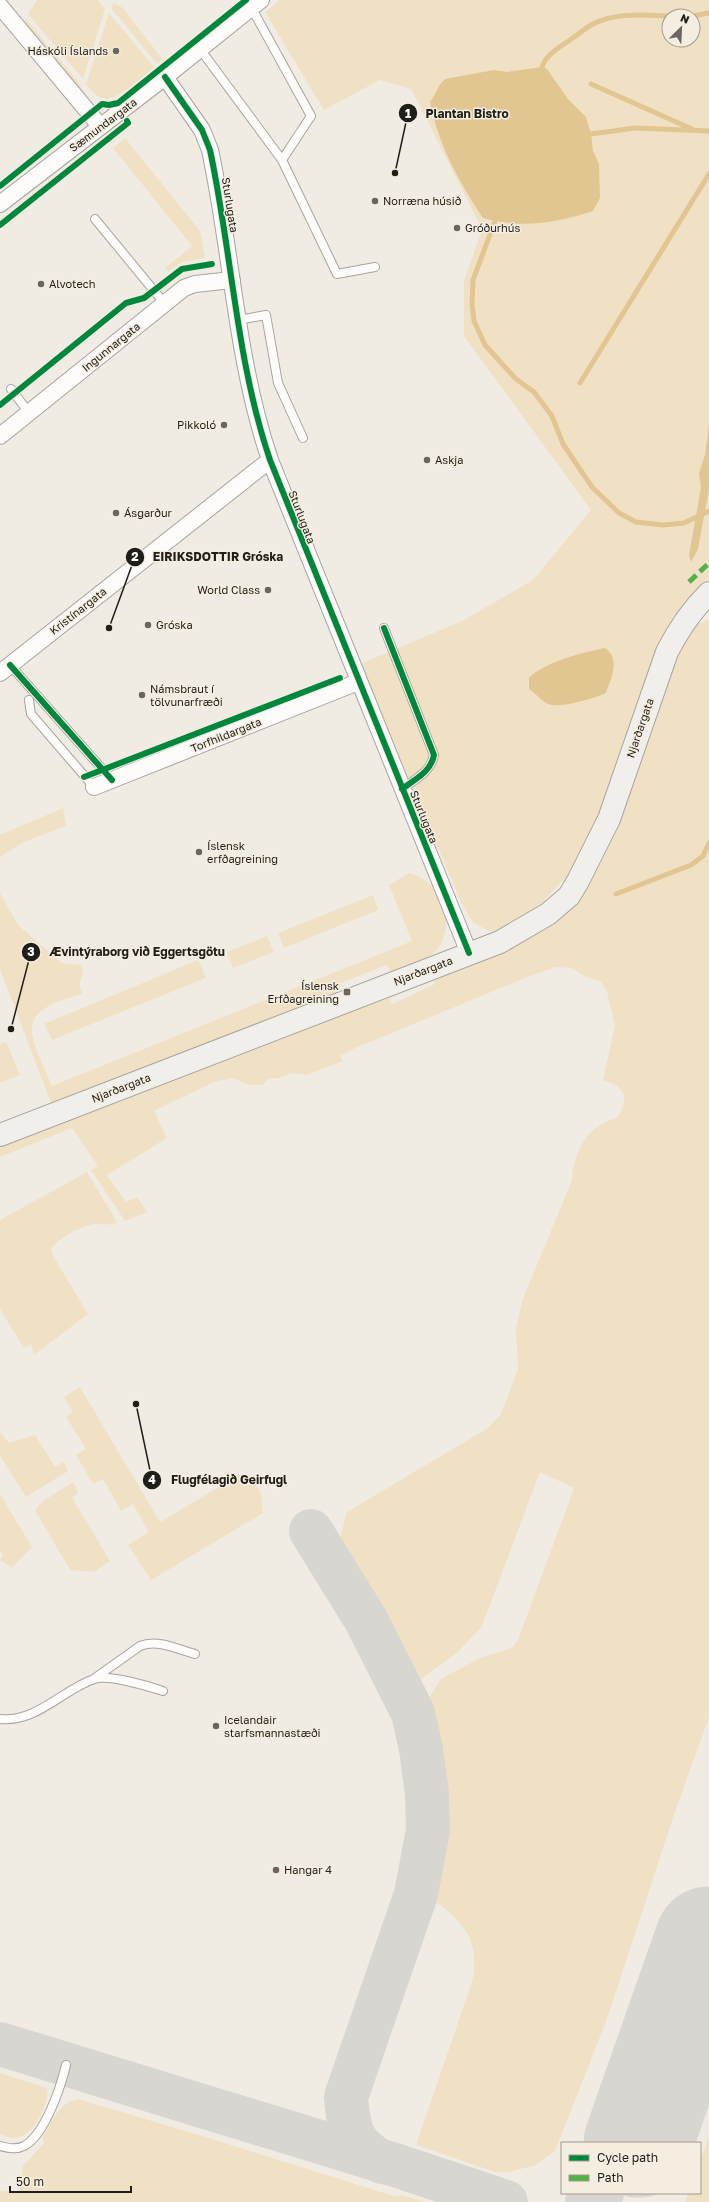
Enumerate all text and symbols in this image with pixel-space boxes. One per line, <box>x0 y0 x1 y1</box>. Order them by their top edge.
north arrow <box>661 8 701 48</box>
text: N <box>679 11 692 26</box>
place label: Háskóli Íslands <box>27 44 108 57</box>
marker: Háskóli Íslands <box>111 46 121 56</box>
street label: Sæmundargata <box>66 95 139 154</box>
callout: Plantan Bistro <box>398 101 517 125</box>
text: 1 <box>405 106 411 121</box>
text: Plantan Bistro <box>425 106 509 121</box>
street label: Sturlugata <box>220 176 241 234</box>
place label: Norræna húsið <box>383 194 462 207</box>
marker: Norræna húsið <box>370 196 380 206</box>
place label: Gróðurhús <box>465 221 520 234</box>
marker: Gróðurhús <box>452 223 462 233</box>
place label: Alvotech <box>49 277 96 290</box>
marker: Alvotech <box>36 279 46 289</box>
street label: Ingunnargata <box>79 319 142 374</box>
place label: Pikkoló <box>177 418 216 431</box>
marker: Pikkoló <box>219 420 229 430</box>
place label: Askja <box>435 453 464 466</box>
marker: Askja <box>422 455 432 465</box>
street label: Sturlugata <box>286 488 319 545</box>
place label: Ásgarður <box>124 506 173 519</box>
marker: Ásgarður <box>111 508 121 518</box>
callout: EIRIKSDOTTIR Gróska <box>125 545 291 569</box>
text: 2 <box>131 549 139 564</box>
text: EIRIKSDOTTIR Gróska <box>153 549 283 564</box>
place label: World Class <box>197 583 260 596</box>
street label: Kristínargata <box>47 584 109 637</box>
marker: World Class <box>263 585 273 595</box>
place label: Gróska <box>156 618 193 631</box>
marker: Gróska <box>143 620 153 630</box>
place label: Námsbraut í tölvunarfræði <box>150 682 223 708</box>
marker: Námsbraut í tölvunarfræði <box>137 690 147 700</box>
street label: Njarðargata <box>623 696 656 759</box>
street label: Torfhildargata <box>189 715 263 755</box>
street label: Sturlugata <box>408 788 441 845</box>
place label: Íslensk erfðagreining <box>207 839 278 865</box>
marker: Íslensk erfðagreining <box>194 847 204 857</box>
callout: Ævintýraborg við Eggertsgötu <box>21 940 233 964</box>
text: 3 <box>27 944 35 959</box>
text: Ævintýraborg við Eggertsgötu <box>49 944 225 959</box>
street label: Njarðargata <box>391 953 454 988</box>
place label: Íslensk Erfðagreining <box>268 979 339 1005</box>
marker: Íslensk Erfðagreining <box>342 987 352 997</box>
street label: Njarðargata <box>89 1070 152 1105</box>
callout: Flugfélagið Geirfugl <box>142 1468 295 1492</box>
text: 4 <box>148 1472 156 1487</box>
text: Flugfélagið Geirfugl <box>171 1472 287 1487</box>
place label: Icelandair starfsmannastæði <box>224 1713 321 1739</box>
marker: Icelandair starfsmannastæði <box>211 1721 221 1731</box>
place label: Hangar 4 <box>284 1863 332 1876</box>
marker: Hangar 4 <box>271 1865 281 1875</box>
legend <box>561 2142 701 2194</box>
text: Cycle path <box>597 2150 658 2165</box>
scale bar <box>10 2168 131 2194</box>
text: Path <box>597 2170 624 2185</box>
text: 50 m <box>16 2174 44 2189</box>

